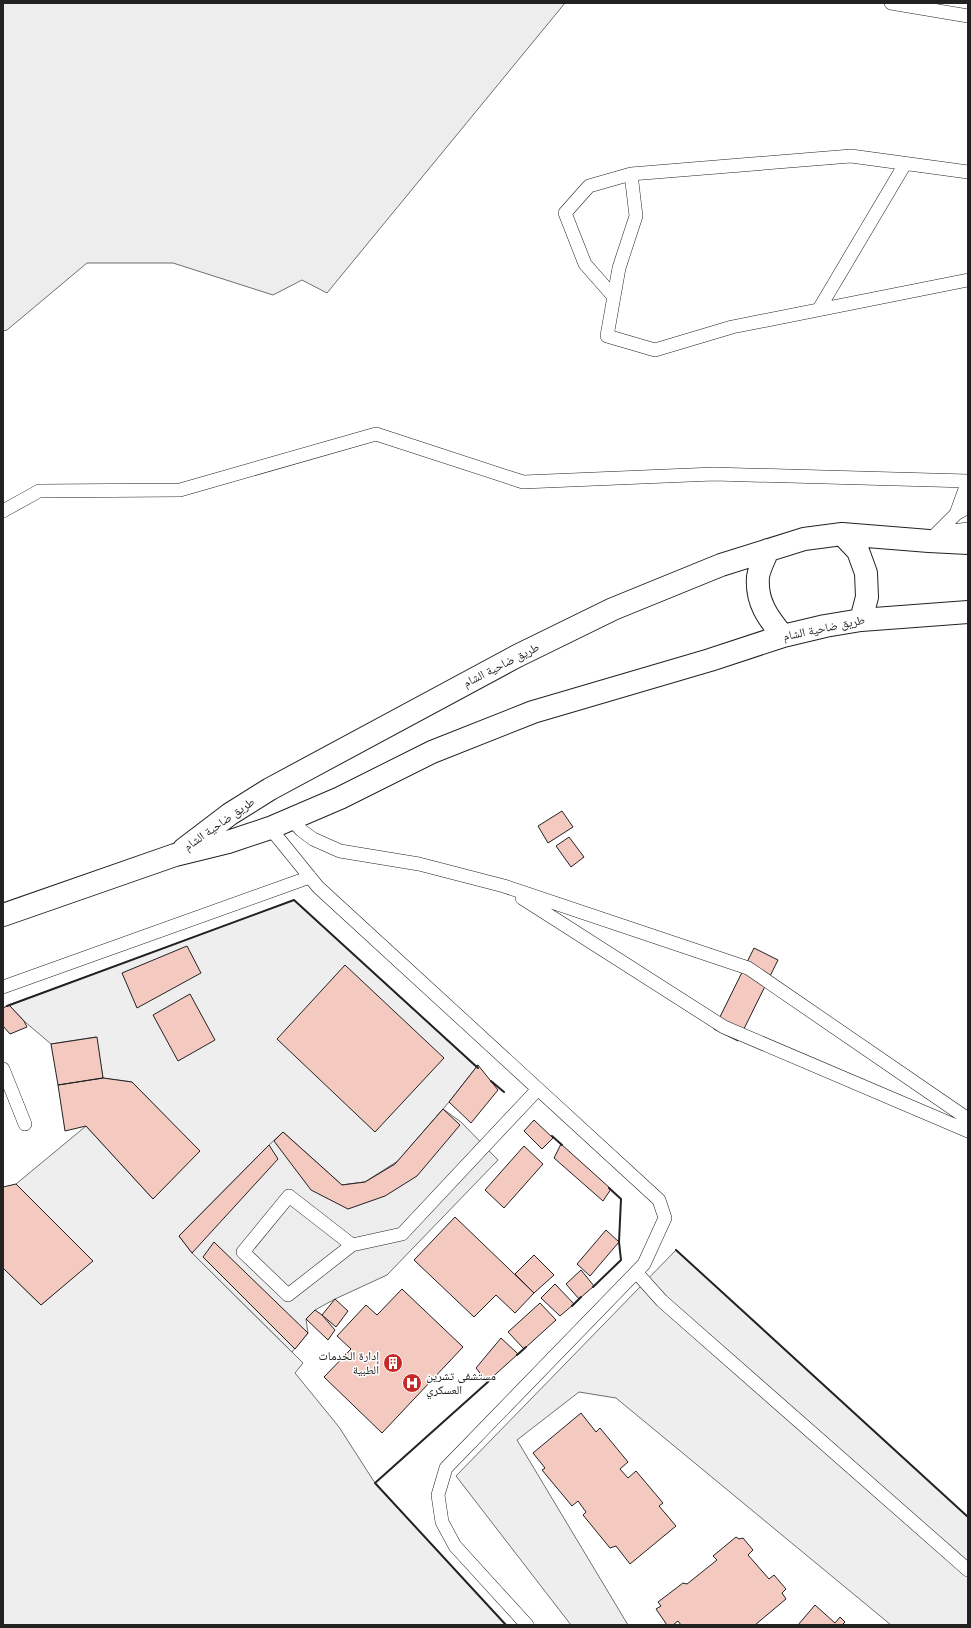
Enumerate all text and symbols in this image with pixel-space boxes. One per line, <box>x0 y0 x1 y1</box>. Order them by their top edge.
street label: طريق ضاحية الشام <box>782 612 867 644</box>
street label: طريق ضاحية الشام <box>461 640 542 691</box>
street label: طريق ضاحية الشام <box>181 794 258 854</box>
place label: إدارة الخدمات الطبية <box>319 1349 379 1377</box>
building icon: إدارة الخدمات الطبية <box>382 1352 404 1374</box>
place label: مستشفى تشرين العسكري <box>426 1369 496 1400</box>
hospital icon: مستشفى تشرين العسكري <box>401 1372 423 1394</box>

